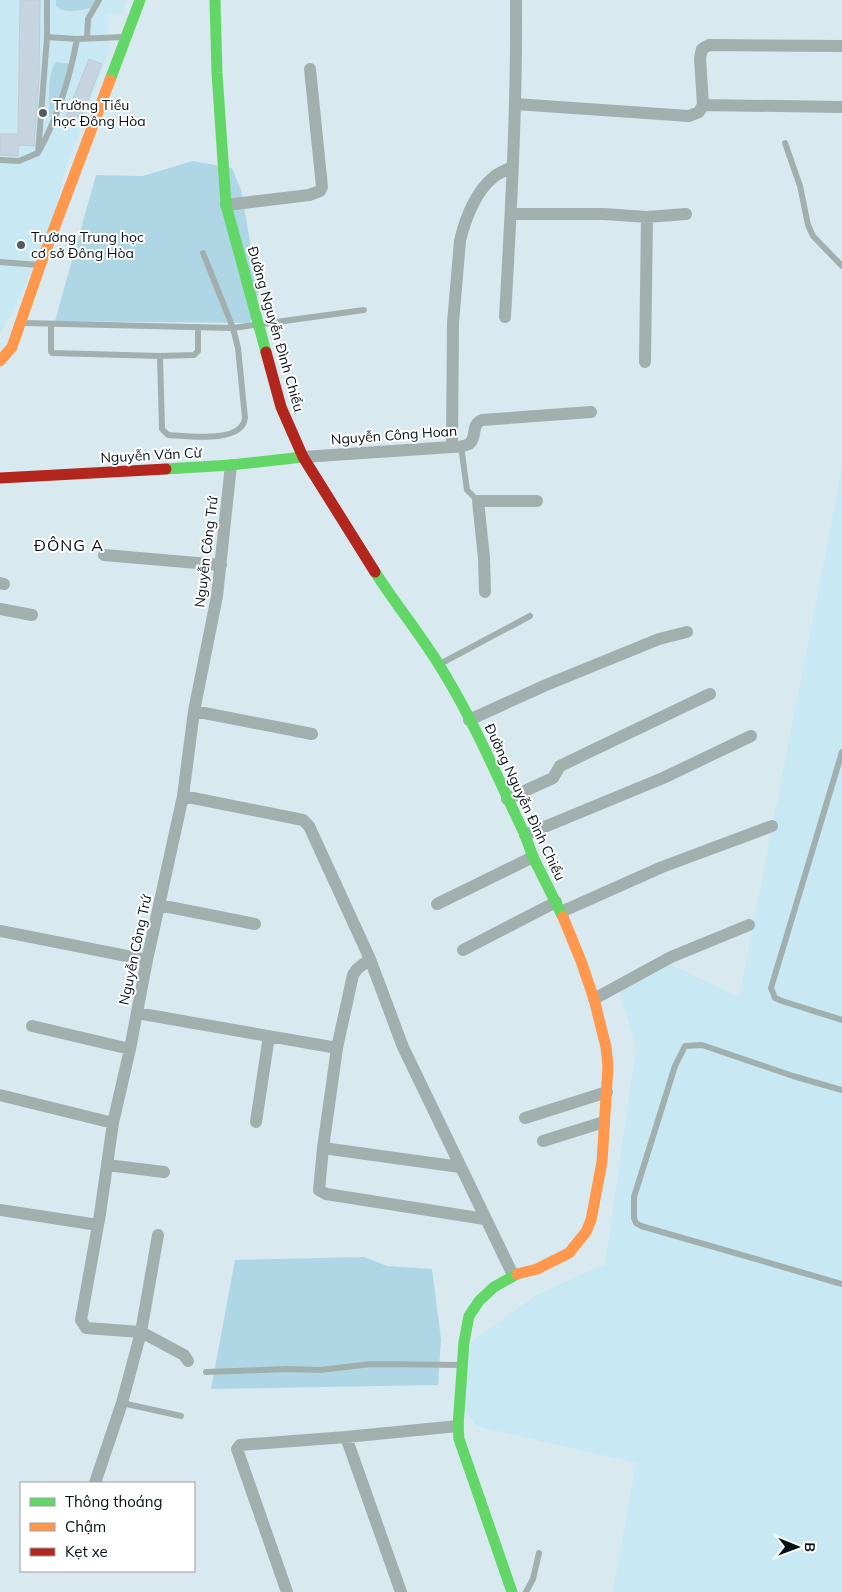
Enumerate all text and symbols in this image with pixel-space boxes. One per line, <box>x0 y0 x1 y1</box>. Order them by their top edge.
place label: Trường Tiểu học Đông Hòa <box>53 96 146 130</box>
marker: Trường Tiểu học Đông Hòa <box>37 107 49 119</box>
place label: Trường Trung học cơ sở Đông Hòa <box>31 228 144 262</box>
marker: Trường Trung học cơ sở Đông Hòa <box>15 239 27 251</box>
street label: Đường Nguyễn Đình Chiểu <box>244 244 308 414</box>
street label: Nguyễn Công Hoan <box>330 422 458 448</box>
street label: Nguyễn Văn Cừ <box>100 443 203 467</box>
street label: Nguyễn Công Trứ <box>190 495 222 609</box>
district label: ĐÔNG A <box>34 535 104 555</box>
street label: Đường Nguyễn Đình Chiểu <box>481 721 569 883</box>
street label: Nguyễn Công Trứ <box>115 893 156 1007</box>
legend <box>20 1482 195 1572</box>
text: Thông thoáng <box>65 1492 163 1511</box>
text: Chậm <box>65 1517 106 1536</box>
north arrow <box>772 1522 822 1572</box>
text: Kẹt xe <box>65 1542 108 1561</box>
text: B <box>801 1542 819 1553</box>

